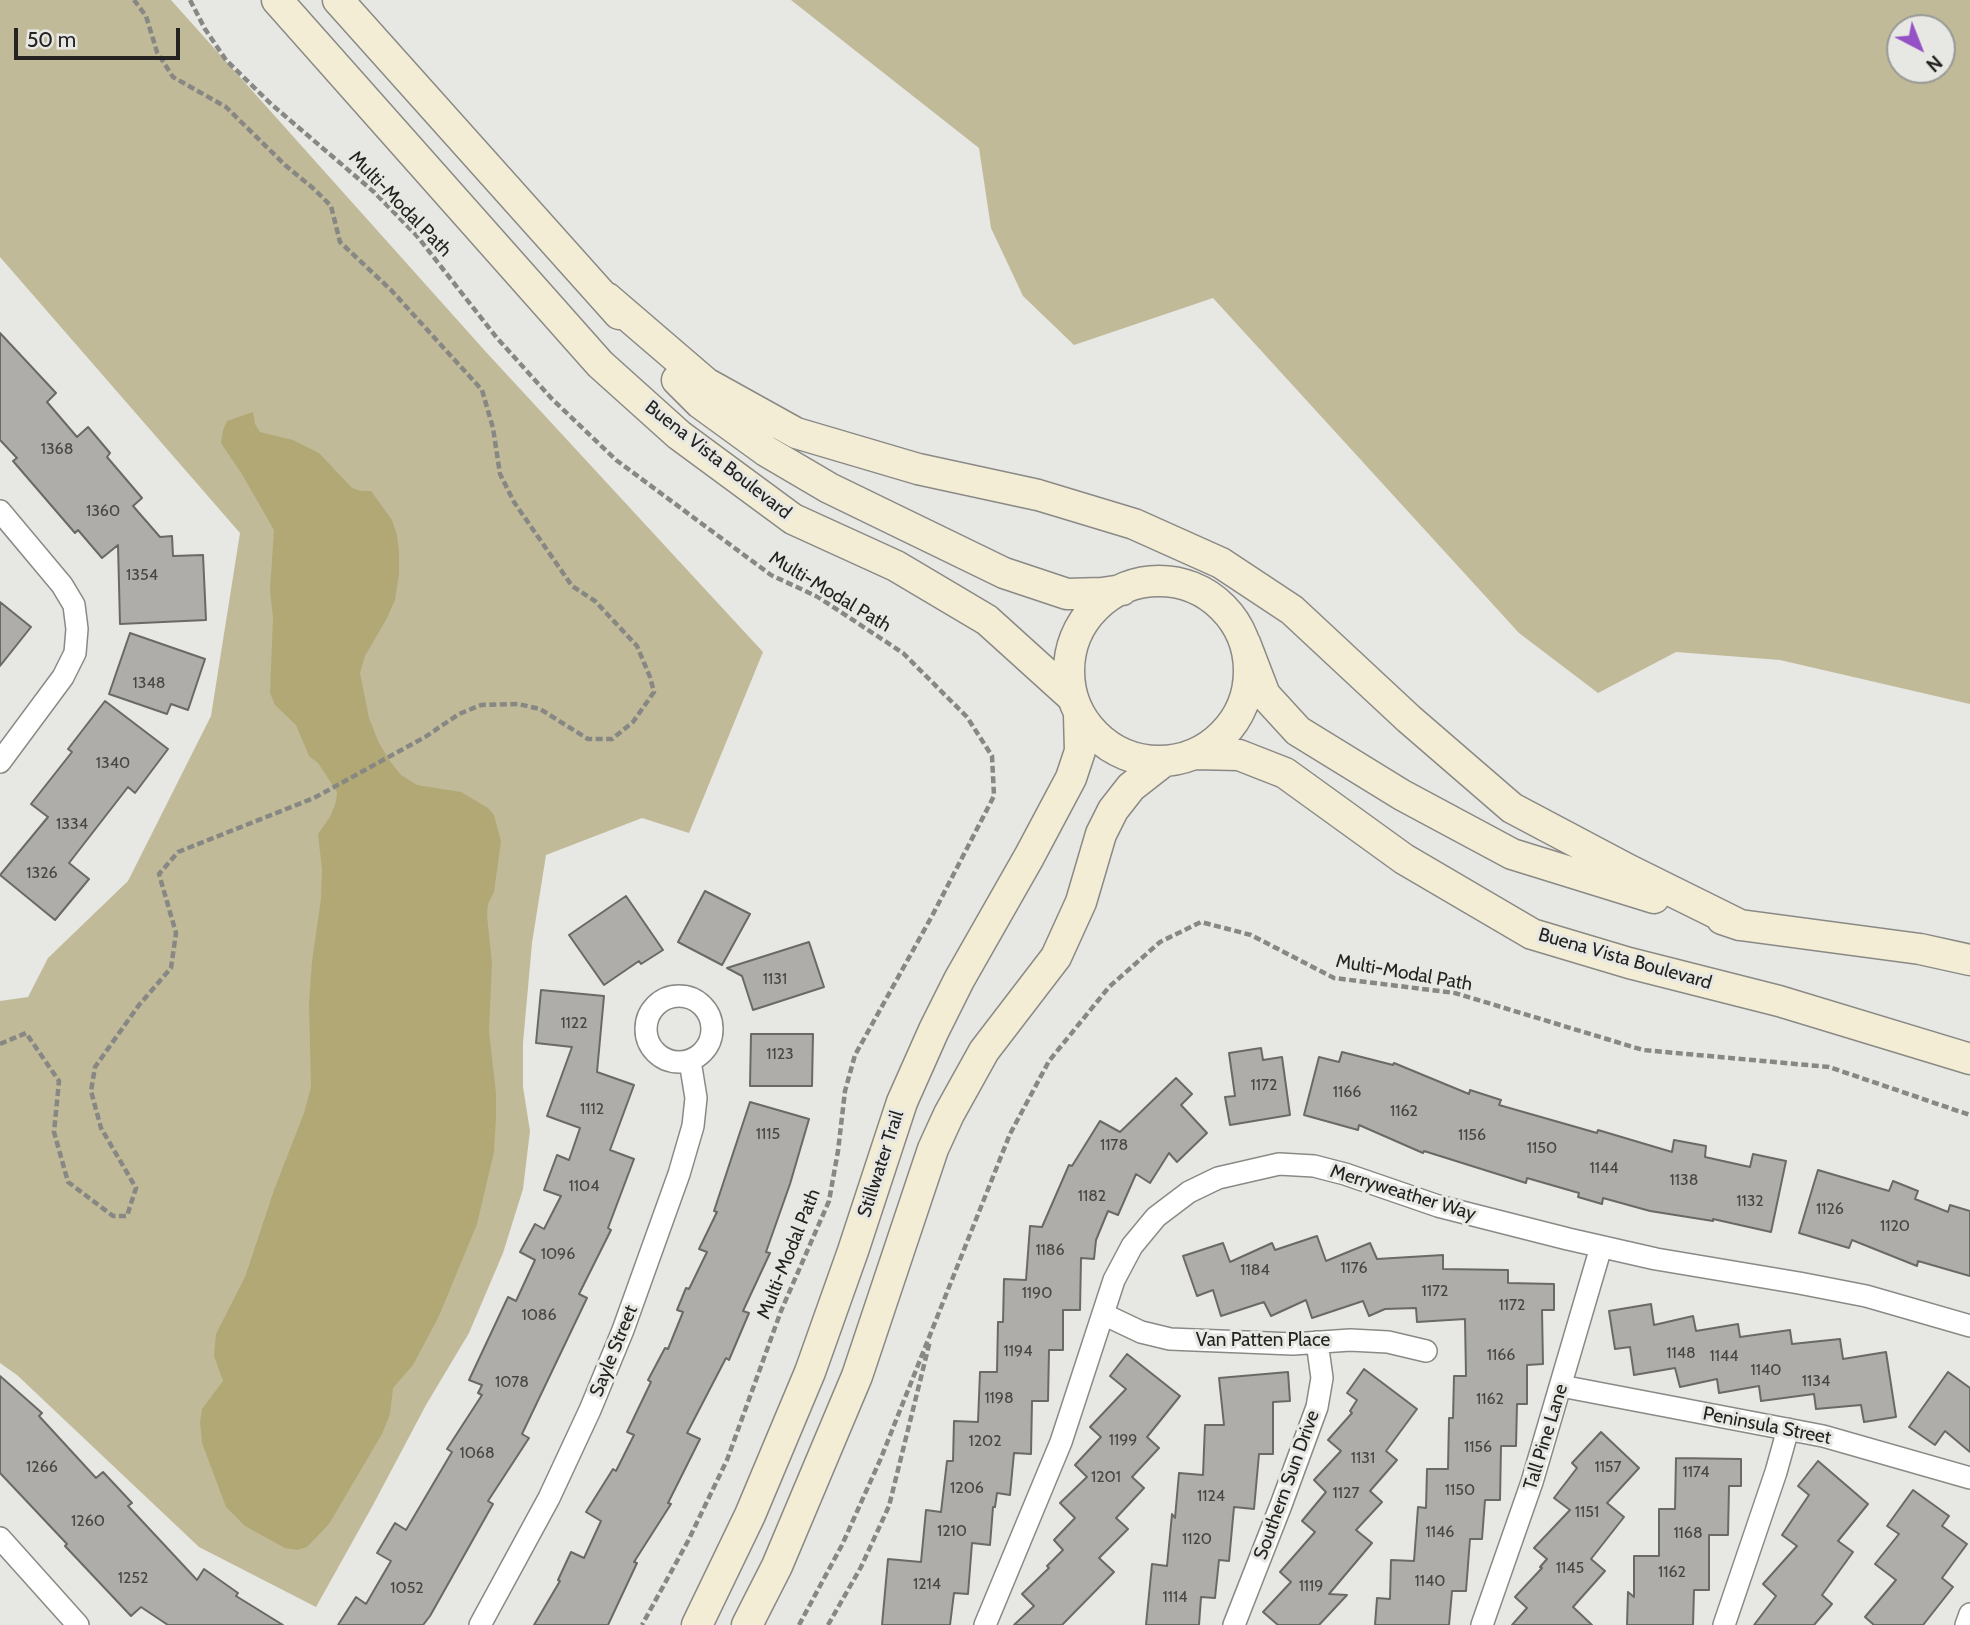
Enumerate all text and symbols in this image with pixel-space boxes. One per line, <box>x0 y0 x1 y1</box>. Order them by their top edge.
scale bar <box>18 14 184 58</box>
north arrow <box>1886 14 1956 84</box>
text: 50 m <box>27 27 76 52</box>
text: N <box>1921 50 1947 77</box>
street label: Multi-Modal Path <box>344 146 456 262</box>
street label: Buena Vista Boulevard <box>640 396 796 524</box>
house number: 1368 <box>41 439 73 459</box>
house number: 1360 <box>86 501 120 521</box>
street label: Multi-Modal Path <box>765 547 895 637</box>
house number: 1354 <box>126 565 158 585</box>
house number: 1348 <box>133 673 165 693</box>
house number: 1340 <box>96 753 130 773</box>
house number: 1334 <box>56 814 88 834</box>
house number: 1326 <box>26 863 58 883</box>
street label: Buena Vista Boulevard <box>1536 923 1714 995</box>
street label: Multi-Modal Path <box>1334 950 1474 996</box>
house number: 1131 <box>763 969 787 989</box>
house number: 1122 <box>560 1013 588 1033</box>
house number: 1123 <box>766 1044 794 1064</box>
house number: 1172 <box>1251 1075 1277 1095</box>
house number: 1166 <box>1333 1082 1361 1102</box>
house number: 1112 <box>580 1099 604 1119</box>
house number: 1162 <box>1390 1101 1418 1121</box>
street label: Stillwater Trail <box>853 1108 909 1220</box>
house number: 1115 <box>756 1124 780 1144</box>
house number: 1156 <box>1458 1125 1486 1145</box>
house number: 1178 <box>1100 1135 1128 1155</box>
house number: 1150 <box>1527 1138 1557 1158</box>
house number: 1144 <box>1590 1158 1618 1178</box>
street label: Merryweather Way <box>1327 1160 1479 1226</box>
house number: 1138 <box>1670 1170 1698 1190</box>
house number: 1104 <box>569 1176 599 1196</box>
street label: Multi-Modal Path <box>753 1186 825 1322</box>
house number: 1182 <box>1078 1186 1106 1206</box>
house number: 1132 <box>1736 1191 1764 1211</box>
house number: 1126 <box>1816 1199 1844 1219</box>
house number: 1120 <box>1880 1216 1910 1236</box>
house number: 1186 <box>1035 1240 1065 1260</box>
house number: 1096 <box>541 1244 575 1264</box>
house number: 1176 <box>1340 1258 1368 1278</box>
house number: 1184 <box>1240 1260 1270 1280</box>
house number: 1172 <box>1422 1281 1448 1301</box>
house number: 1190 <box>1022 1283 1052 1303</box>
house number: 1172 <box>1499 1295 1525 1315</box>
street label: Sayle Street <box>585 1302 643 1400</box>
house number: 1086 <box>521 1305 557 1325</box>
street label: Van Patten Place <box>1196 1329 1330 1351</box>
house number: 1194 <box>1004 1341 1032 1361</box>
house number: 1148 <box>1666 1343 1696 1363</box>
house number: 1166 <box>1487 1345 1515 1365</box>
house number: 1144 <box>1710 1346 1738 1366</box>
house number: 1140 <box>1751 1360 1781 1380</box>
house number: 1134 <box>1802 1371 1830 1391</box>
house number: 1078 <box>495 1372 529 1392</box>
street label: Tall Pine Lane <box>1519 1381 1573 1493</box>
house number: 1198 <box>984 1388 1014 1408</box>
house number: 1162 <box>1476 1389 1504 1409</box>
street label: Peninsula Street <box>1701 1402 1833 1450</box>
street label: Southern Sun Drive <box>1249 1407 1325 1563</box>
house number: 1199 <box>1109 1430 1137 1450</box>
house number: 1202 <box>968 1431 1002 1451</box>
house number: 1156 <box>1464 1437 1492 1457</box>
house number: 1068 <box>459 1443 495 1463</box>
house number: 1131 <box>1351 1448 1375 1468</box>
house number: 1266 <box>26 1457 58 1477</box>
house number: 1157 <box>1594 1457 1622 1477</box>
house number: 1174 <box>1682 1462 1710 1482</box>
house number: 1201 <box>1091 1467 1121 1487</box>
house number: 1206 <box>950 1478 984 1498</box>
house number: 1150 <box>1445 1480 1475 1500</box>
house number: 1127 <box>1333 1483 1359 1503</box>
house number: 1124 <box>1197 1486 1225 1506</box>
house number: 1151 <box>1575 1502 1599 1522</box>
house number: 1260 <box>71 1511 105 1531</box>
house number: 1210 <box>937 1521 967 1541</box>
house number: 1146 <box>1426 1522 1454 1542</box>
house number: 1168 <box>1673 1523 1703 1543</box>
house number: 1120 <box>1182 1529 1212 1549</box>
house number: 1145 <box>1556 1558 1584 1578</box>
house number: 1162 <box>1658 1562 1686 1582</box>
house number: 1252 <box>118 1568 148 1588</box>
house number: 1140 <box>1415 1571 1445 1591</box>
house number: 1214 <box>913 1574 941 1594</box>
house number: 1119 <box>1299 1576 1323 1596</box>
house number: 1052 <box>390 1578 424 1598</box>
house number: 1114 <box>1163 1587 1187 1607</box>

